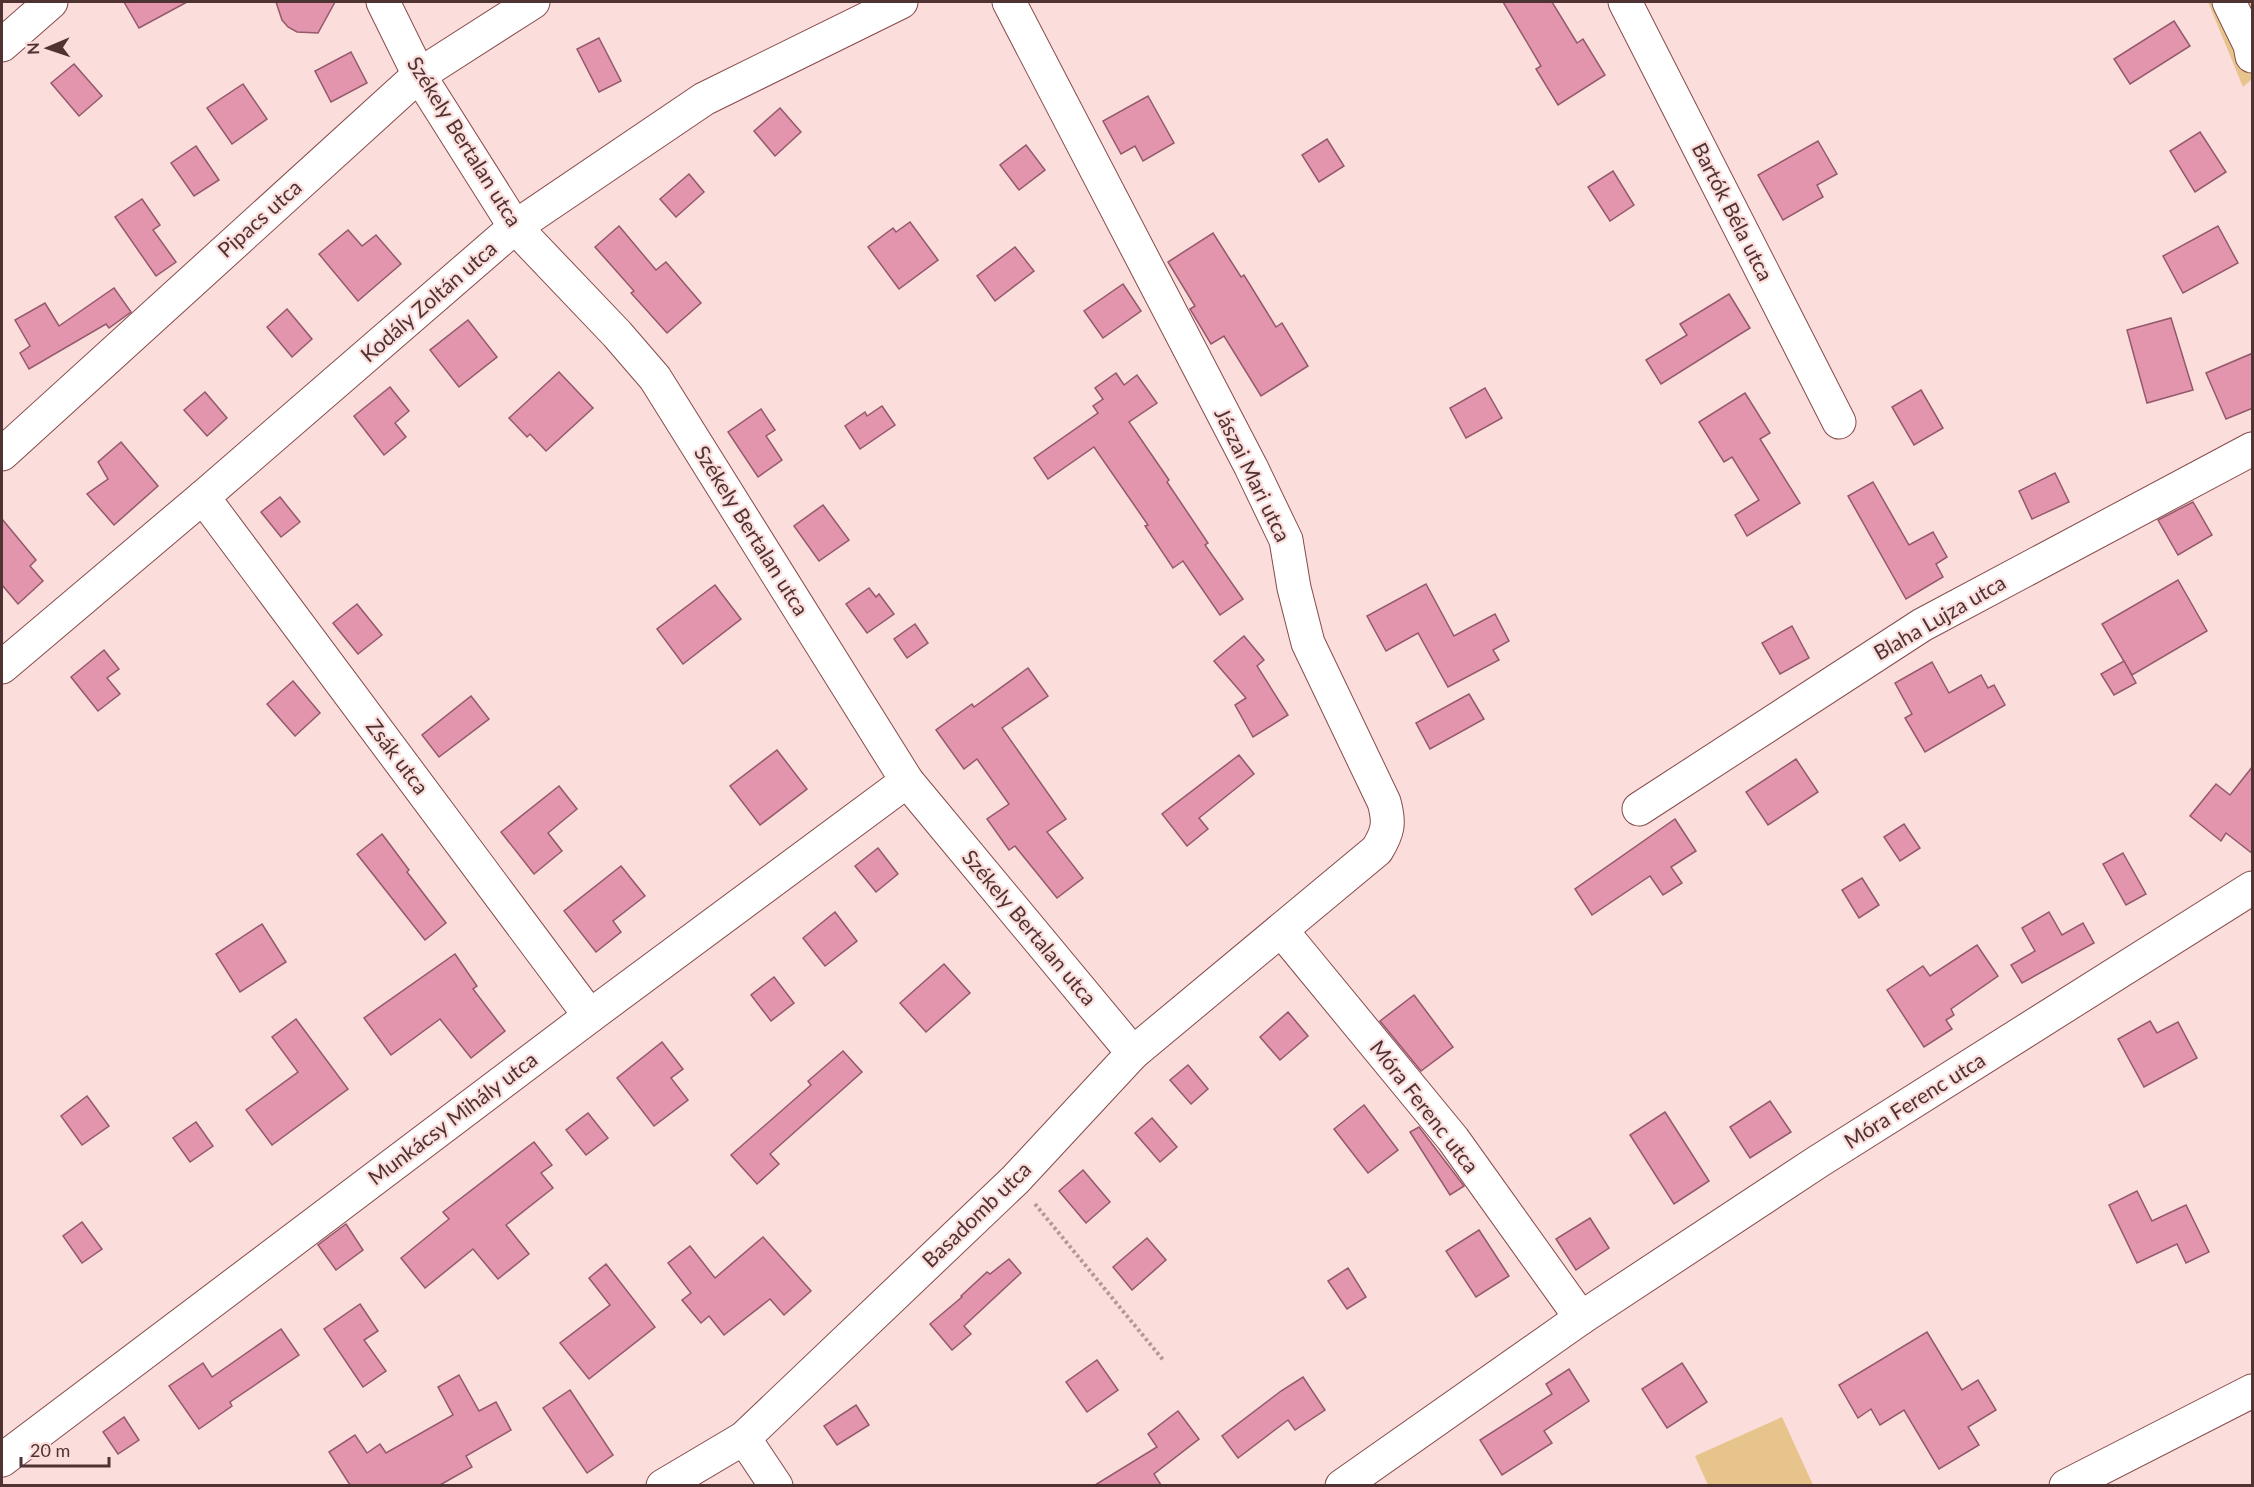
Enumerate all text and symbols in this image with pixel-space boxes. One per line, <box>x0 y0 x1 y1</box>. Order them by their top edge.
north arrow <box>18 18 78 78</box>
text: N <box>23 42 42 55</box>
street label: Székely Bertalan utca <box>403 52 528 231</box>
street label: Bartók Béla utca <box>1688 138 1779 285</box>
street label: Pipacs utca <box>212 174 306 262</box>
street label: Kodály Zoltán utca <box>355 235 501 367</box>
street label: Jászai Mari utca <box>1210 403 1297 545</box>
street label: Székely Bertalan utca <box>690 441 815 620</box>
street label: Blaha Lujza utca <box>1869 569 2010 665</box>
street label: Zsák utca <box>362 714 435 799</box>
street label: Székely Bertalan utca <box>958 844 1103 1010</box>
street label: Móra Ferenc utca <box>1366 1035 1485 1177</box>
street label: Munkácsy Mihály utca <box>363 1046 542 1190</box>
street label: Móra Ferenc utca <box>1839 1046 1989 1153</box>
street label: Basadomb utca <box>917 1156 1035 1272</box>
scale bar <box>21 1430 110 1468</box>
text: 20 m <box>30 1439 70 1461</box>

